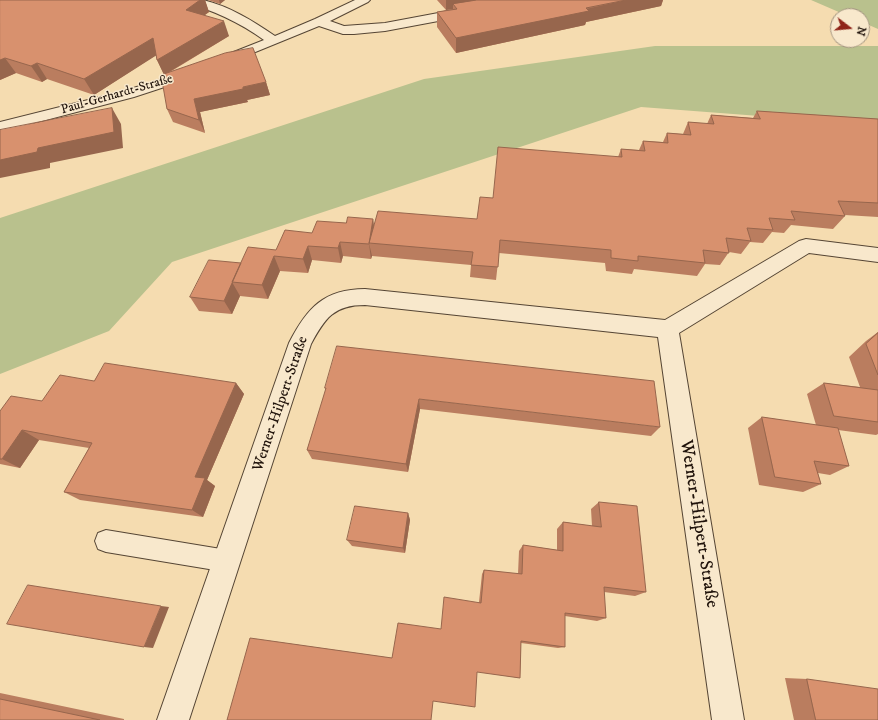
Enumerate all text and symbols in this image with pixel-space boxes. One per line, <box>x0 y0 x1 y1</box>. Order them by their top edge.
north arrow <box>830 8 870 48</box>
text: N <box>853 25 869 37</box>
street label: Paul-Gerhardt-Straße <box>59 72 175 118</box>
street label: Werner-Hilpert-Straße <box>249 334 313 474</box>
street label: Werner-Hilpert-Straße <box>674 438 722 610</box>

